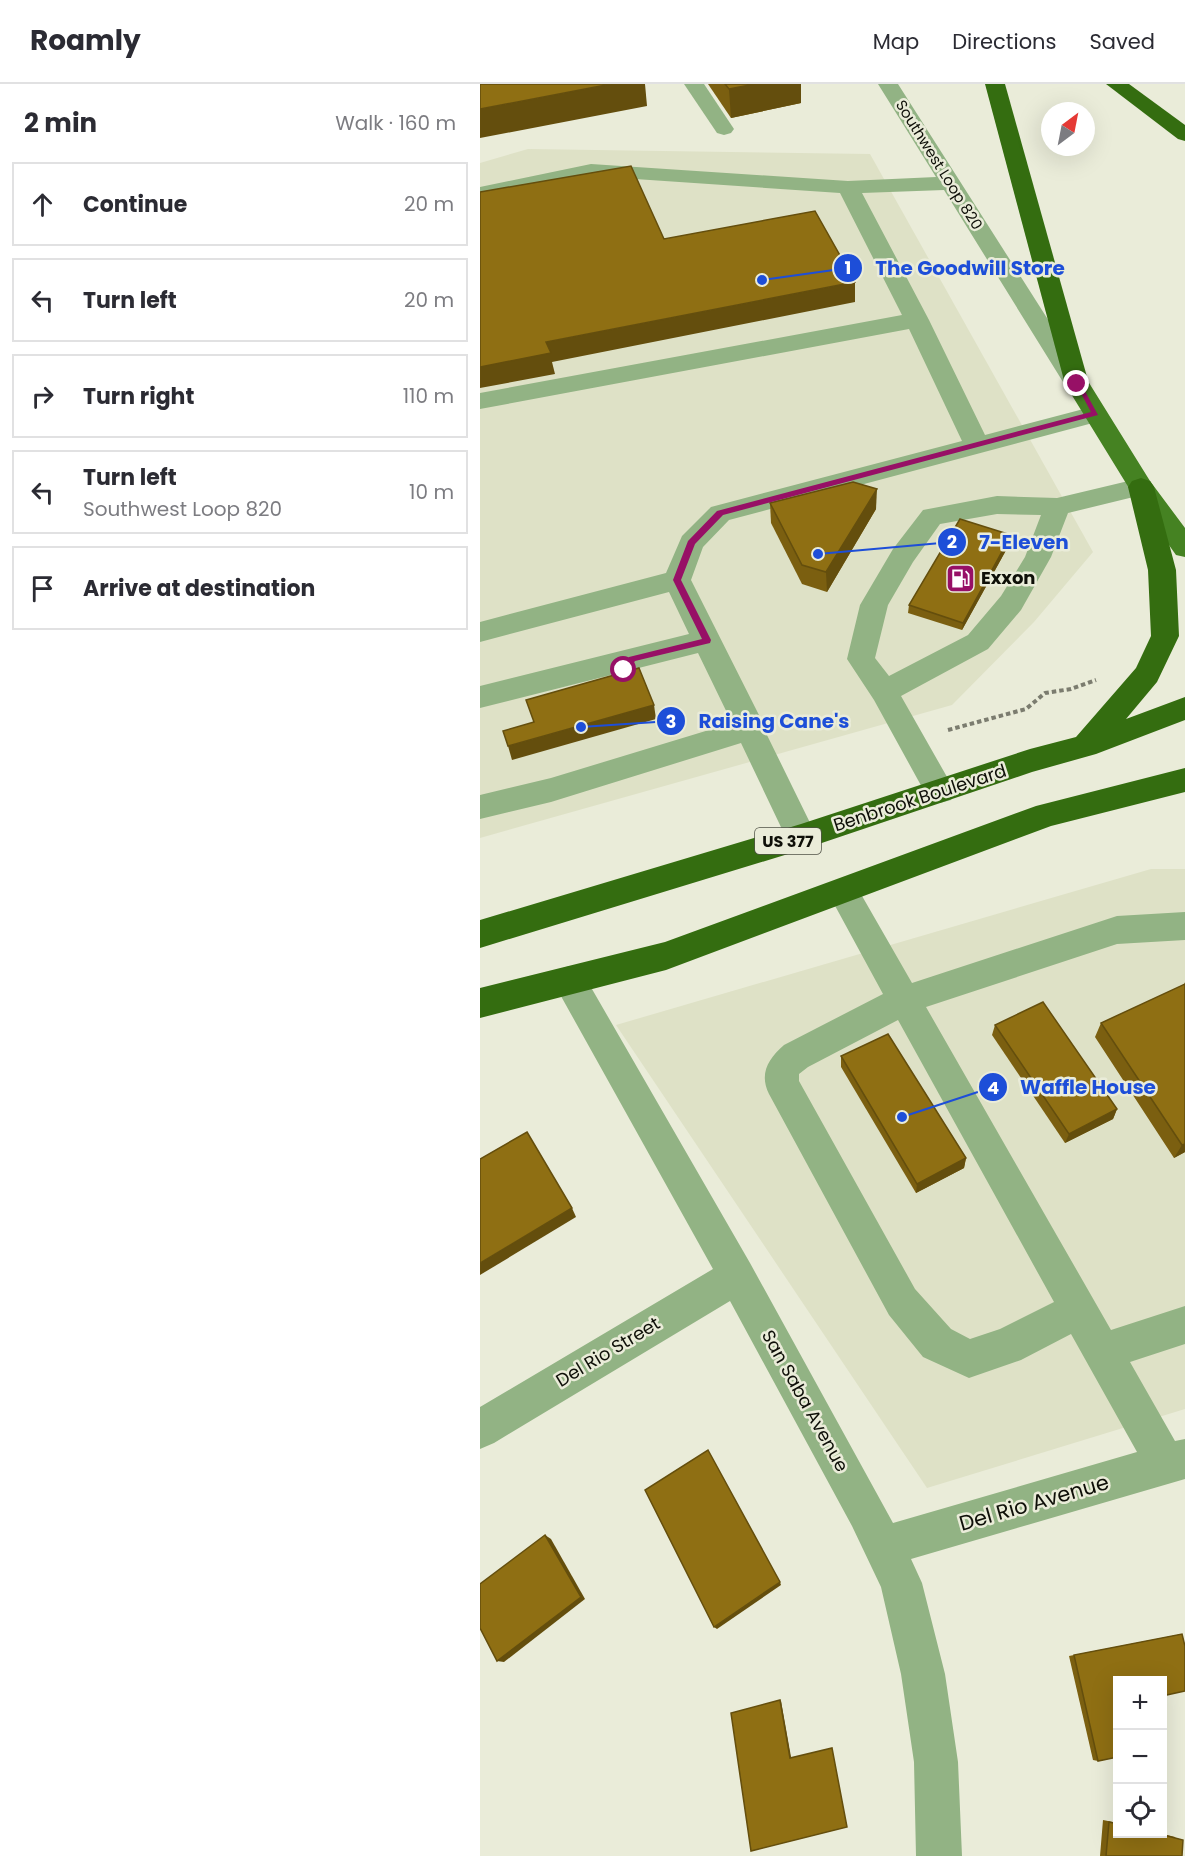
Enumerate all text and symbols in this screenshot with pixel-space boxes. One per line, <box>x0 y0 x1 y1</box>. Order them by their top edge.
text: Roamly <box>30 21 141 60</box>
text: Map <box>873 27 919 56</box>
text: Directions <box>952 27 1056 56</box>
text: Saved <box>1089 27 1155 56</box>
street label: Southwest Loop 820 <box>891 96 988 234</box>
north arrow <box>1041 102 1095 156</box>
text: 2 min <box>24 105 97 141</box>
text: Walk · 160 m <box>335 109 456 137</box>
icon: ahead <box>26 188 59 221</box>
text: Continue <box>83 189 187 220</box>
text: 20 m <box>404 190 454 218</box>
callout: The Goodwill Store <box>833 249 1076 287</box>
text: The Goodwill Store <box>875 254 1065 282</box>
text: 1 <box>845 255 851 280</box>
icon: left <box>26 284 59 317</box>
text: Turn left <box>83 285 177 316</box>
text: 20 m <box>404 286 454 314</box>
route end <box>1063 370 1089 396</box>
icon: right <box>26 380 59 413</box>
text: Turn right <box>83 381 194 412</box>
text: 110 m <box>403 382 454 410</box>
text: Turn left <box>83 462 177 493</box>
icon: left <box>26 476 59 509</box>
text: 10 m <box>409 478 454 506</box>
text: Southwest Loop 820 <box>83 495 282 523</box>
callout: 7-Eleven <box>937 523 1081 561</box>
text: 7-Eleven <box>979 528 1069 556</box>
text: 2 <box>947 529 957 554</box>
fuel station icon: Exxon <box>944 562 976 594</box>
place label: Exxon <box>981 565 1036 590</box>
icon: arrive <box>26 572 59 605</box>
text: Arrive at destination <box>83 573 315 604</box>
route start <box>610 656 636 682</box>
callout: Raising Cane's <box>656 702 861 740</box>
text: Raising Cane's <box>698 707 850 735</box>
text: 3 <box>666 709 676 734</box>
street label: Benbrook Boulevard <box>830 758 1010 837</box>
road number: US 377 <box>755 828 821 854</box>
callout: Waffle House <box>978 1068 1168 1106</box>
text: Waffle House <box>1020 1073 1156 1101</box>
text: 4 <box>987 1075 999 1100</box>
street label: Del Rio Street <box>551 1311 665 1393</box>
street label: San Saba Avenue <box>756 1325 855 1476</box>
street label: Del Rio Avenue <box>956 1467 1112 1538</box>
map controls <box>1113 1676 1167 1838</box>
button: + <box>1113 1676 1167 1730</box>
button: − <box>1113 1730 1167 1784</box>
button: locate <box>1113 1784 1167 1838</box>

